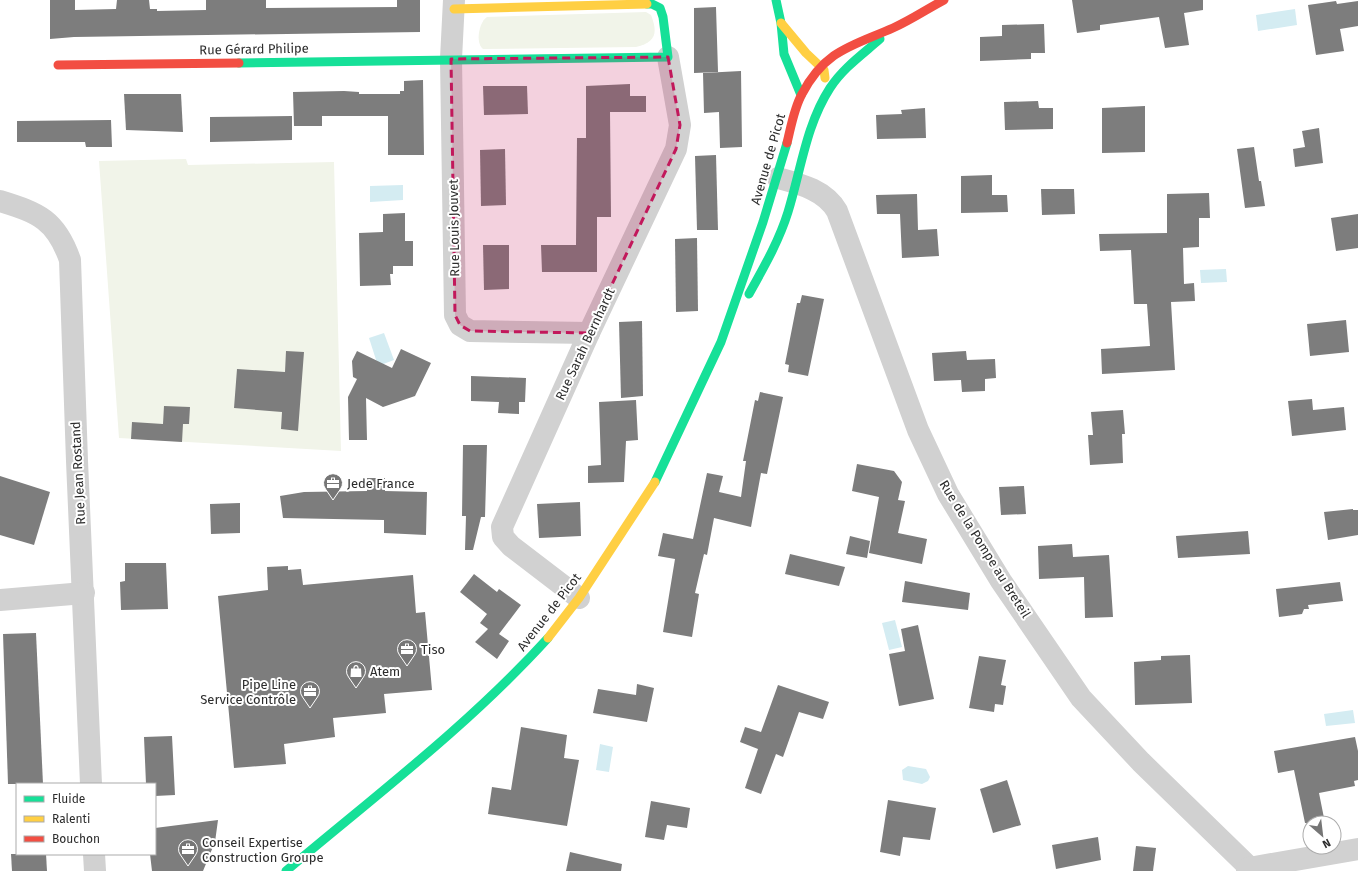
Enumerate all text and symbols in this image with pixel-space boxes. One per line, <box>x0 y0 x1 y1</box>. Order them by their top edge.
street label: Rue Gérard Philipe <box>199 41 309 57</box>
street label: Avenue de Picot <box>748 111 788 206</box>
street label: Rue Louis Jouvet <box>446 179 462 277</box>
street label: Rue Sarah Bernhardt <box>552 285 618 403</box>
street label: Rue Jean Rostand <box>68 421 88 525</box>
office icon: Jede France <box>322 472 344 500</box>
place label: Jede France <box>347 476 415 491</box>
street label: Rue de la Pompe au Breteil <box>936 477 1034 621</box>
street label: Avenue de Picot <box>514 570 584 654</box>
office icon: Tiso <box>396 638 418 666</box>
place label: Tiso <box>421 642 445 657</box>
shop icon: Atem <box>345 660 367 688</box>
place label: Atem <box>370 664 400 679</box>
place label: Pipe Line Service Contrôle <box>200 677 296 707</box>
office icon: Pipe Line Service Contrôle <box>299 680 321 708</box>
legend <box>16 783 156 855</box>
text: Fluide <box>52 792 85 806</box>
text: Ralenti <box>52 812 90 826</box>
north arrow <box>1302 815 1342 855</box>
text: Bouchon <box>52 832 100 846</box>
place label: Conseil Expertise Construction Groupe <box>202 835 324 865</box>
text: N <box>1320 836 1333 851</box>
office icon: Conseil Expertise Construction Groupe <box>177 838 199 866</box>

